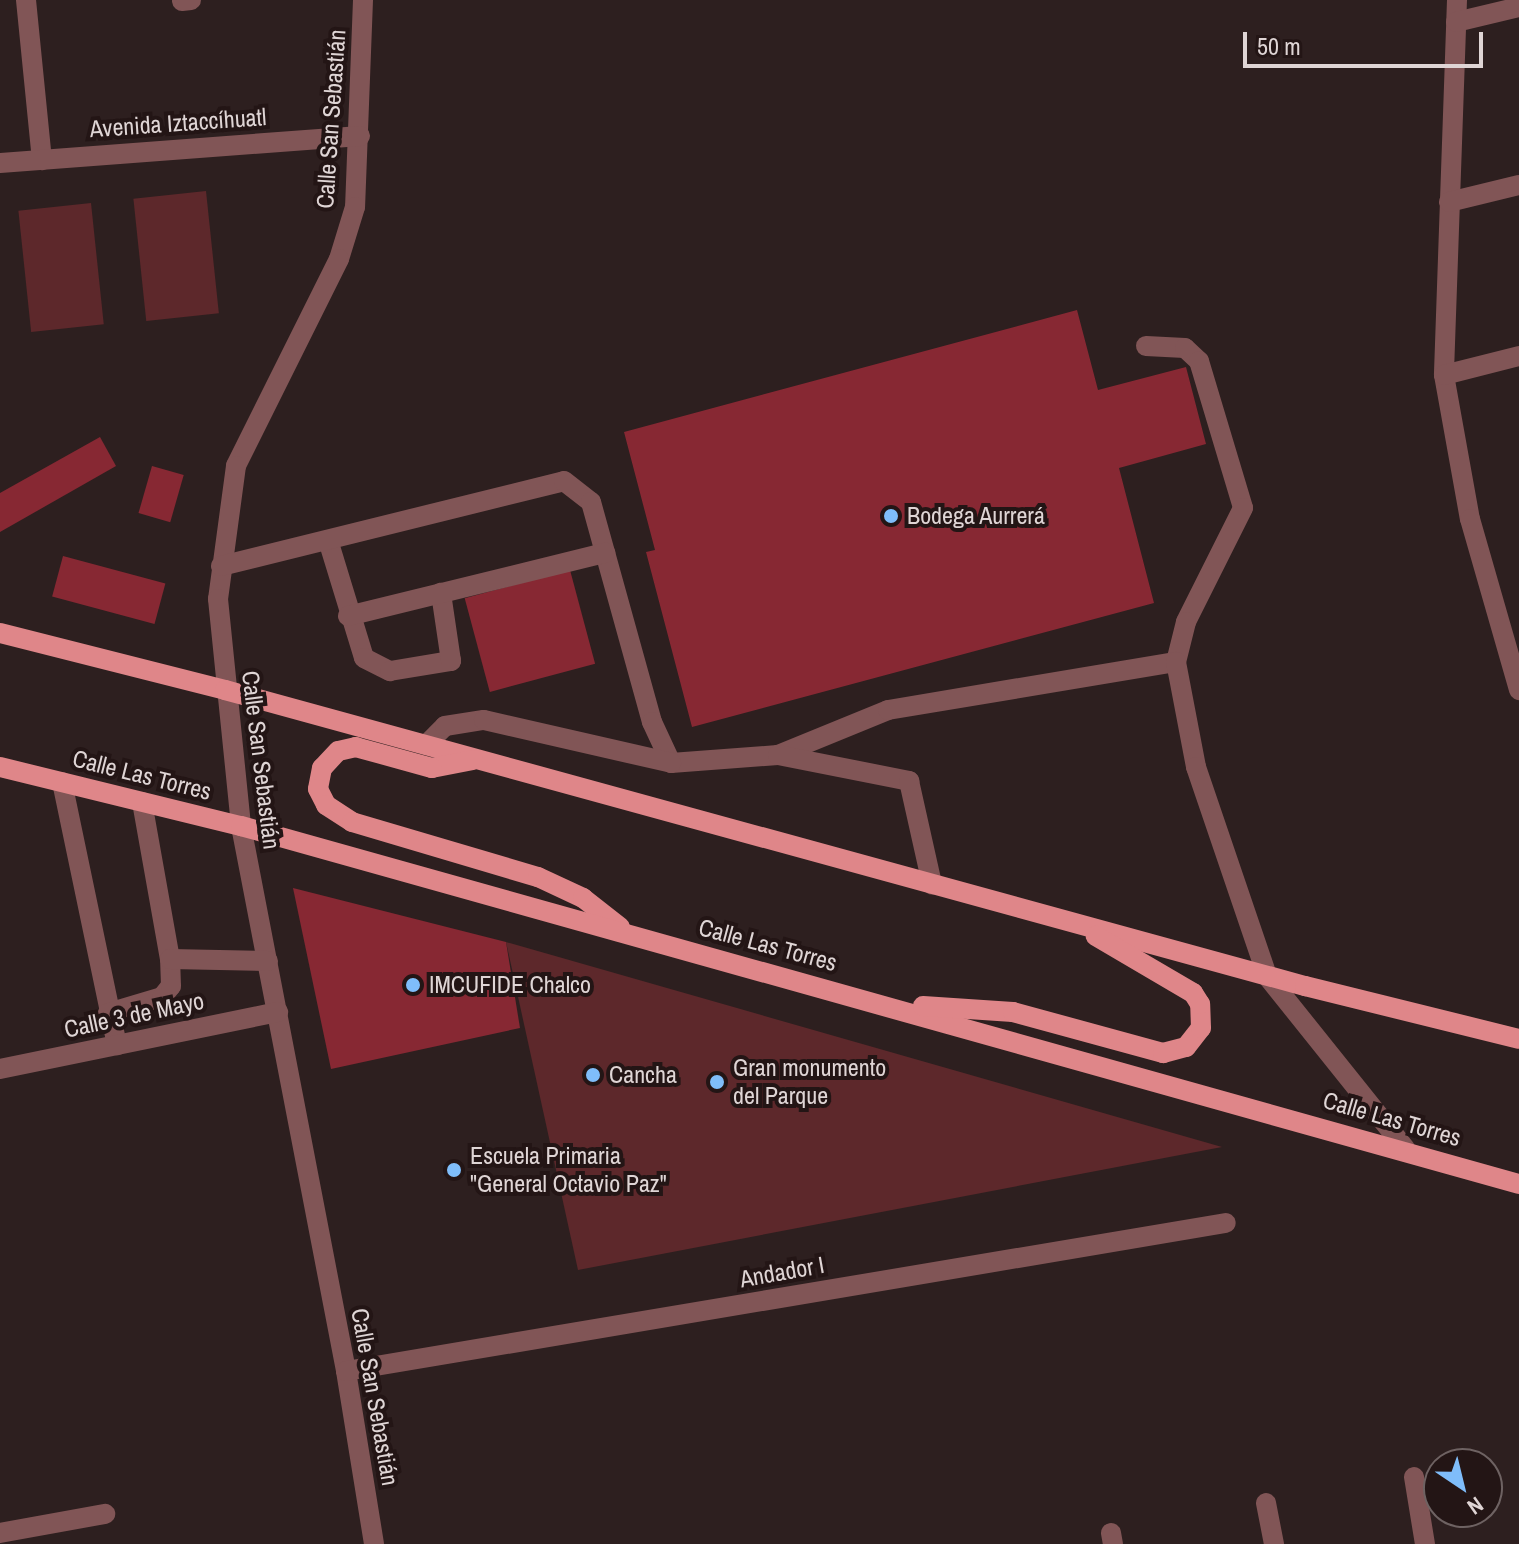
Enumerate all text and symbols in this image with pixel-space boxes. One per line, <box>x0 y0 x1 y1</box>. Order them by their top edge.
scale bar <box>1247 16 1487 66</box>
street label: Calle San Sebastián <box>310 29 352 209</box>
text: 50 m <box>1257 30 1301 62</box>
street label: Avenida Iztaccíhuatl <box>89 102 267 144</box>
place label: Bodega Aurrerá <box>907 502 1046 530</box>
marker: Bodega Aurrerá <box>882 507 900 525</box>
street label: Calle San Sebastián <box>236 669 286 851</box>
street label: Calle Las Torres <box>70 744 214 806</box>
street label: Calle Las Torres <box>696 913 840 977</box>
place label: IMCUFIDE Chalco <box>429 971 591 999</box>
marker: IMCUFIDE Chalco <box>404 976 422 994</box>
street label: Calle 3 de Mayo <box>61 986 207 1044</box>
place label: Gran monumento del Parque <box>733 1054 886 1110</box>
place label: Cancha <box>609 1061 677 1089</box>
marker: Cancha <box>584 1066 602 1084</box>
marker: Gran monumento del Parque <box>708 1073 726 1091</box>
street label: Calle Las Torres <box>1320 1086 1464 1152</box>
place label: Escuela Primaria "General Octavio Paz" <box>470 1142 667 1198</box>
marker: Escuela Primaria "General Octavio Paz" <box>445 1161 463 1179</box>
street label: Andador I <box>737 1250 827 1294</box>
street label: Calle San Sebastián <box>345 1306 405 1488</box>
north arrow <box>1423 1448 1503 1528</box>
text: N <box>1462 1490 1490 1522</box>

